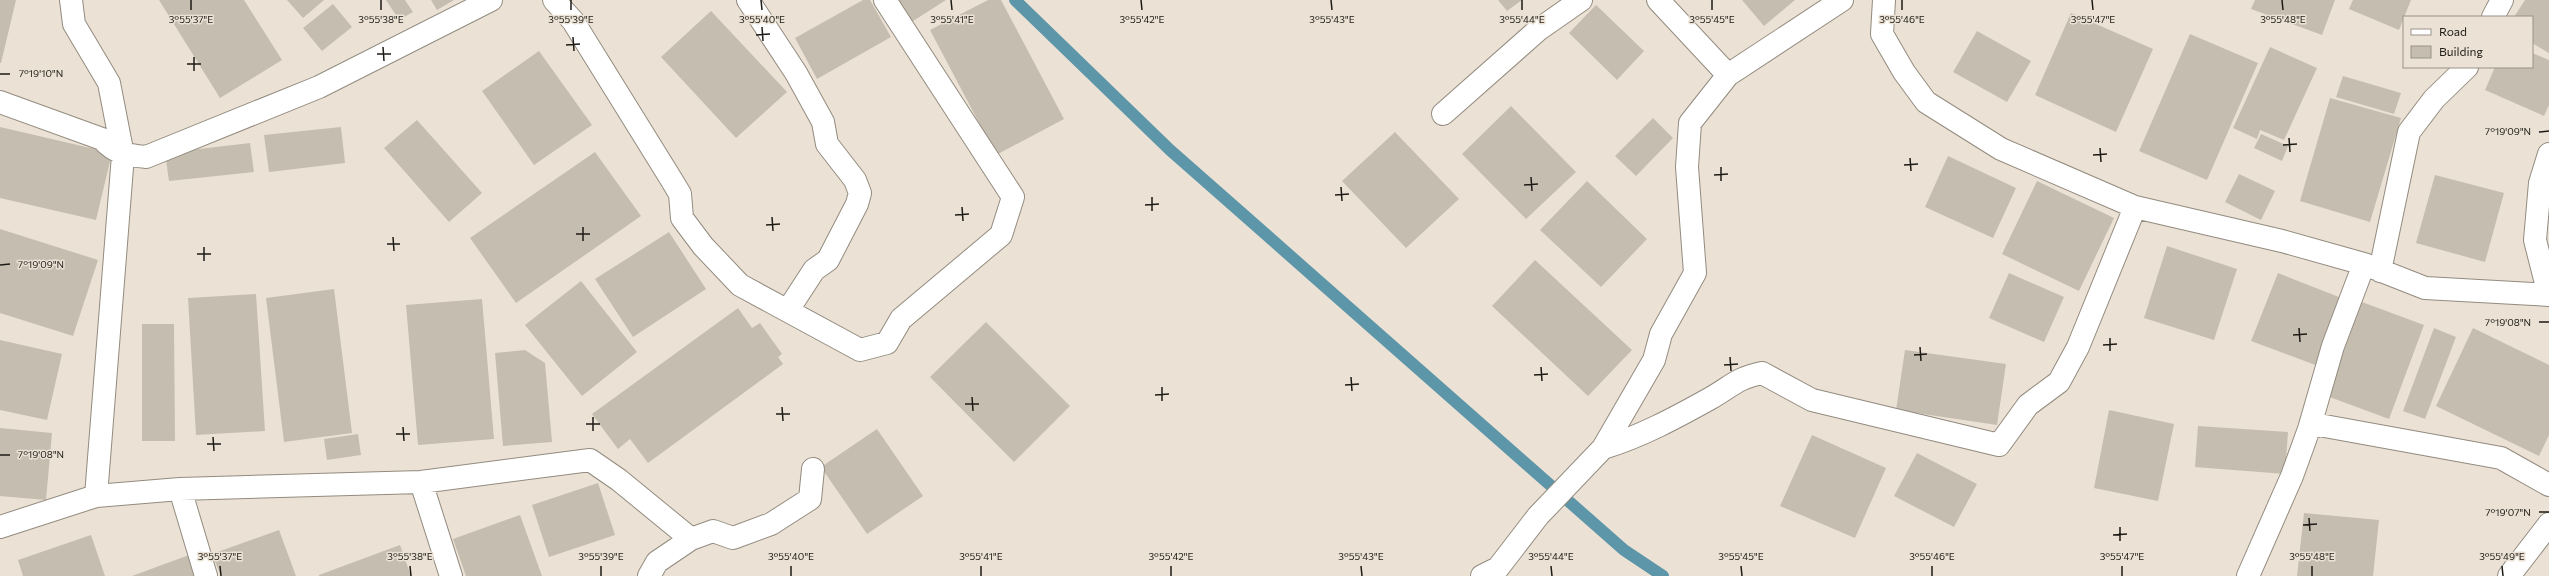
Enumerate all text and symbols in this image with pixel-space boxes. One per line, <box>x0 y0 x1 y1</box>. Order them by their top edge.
text: 3°55'37"E <box>169 13 213 25</box>
text: 3°55'38"E <box>358 13 404 25</box>
text: 3°55'39"E <box>548 13 594 25</box>
text: 3°55'40"E <box>739 13 785 25</box>
text: 3°55'41"E <box>930 13 974 25</box>
text: 3°55'42"E <box>1120 13 1165 25</box>
text: 3°55'43"E <box>1309 13 1355 25</box>
text: 3°55'44"E <box>1499 13 1545 25</box>
text: 3°55'45"E <box>1689 13 1735 25</box>
text: 3°55'46"E <box>1879 13 1925 25</box>
text: 3°55'47"E <box>2071 13 2115 25</box>
text: 3°55'48"E <box>2260 13 2306 25</box>
legend <box>2403 16 2533 68</box>
text: Road <box>2439 24 2467 38</box>
text: Building <box>2439 44 2483 58</box>
text: 7°19'10"N <box>19 67 63 79</box>
text: 7°19'09"N <box>2485 125 2531 137</box>
text: 7°19'09"N <box>18 258 64 270</box>
text: 7°19'08"N <box>2485 316 2531 328</box>
text: 7°19'08"N <box>18 448 64 460</box>
text: 7°19'07"N <box>2485 506 2531 518</box>
text: 3°55'37"E <box>198 550 242 562</box>
text: 3°55'38"E <box>387 550 433 562</box>
text: 3°55'39"E <box>578 550 624 562</box>
text: 3°55'40"E <box>768 550 814 562</box>
text: 3°55'41"E <box>959 550 1003 562</box>
text: 3°55'42"E <box>1149 550 1194 562</box>
text: 3°55'43"E <box>1338 550 1384 562</box>
text: 3°55'44"E <box>1528 550 1574 562</box>
text: 3°55'45"E <box>1718 550 1764 562</box>
text: 3°55'46"E <box>1909 550 1955 562</box>
text: 3°55'47"E <box>2100 550 2144 562</box>
text: 3°55'48"E <box>2289 550 2335 562</box>
text: 3°55'49"E <box>2479 550 2525 562</box>

